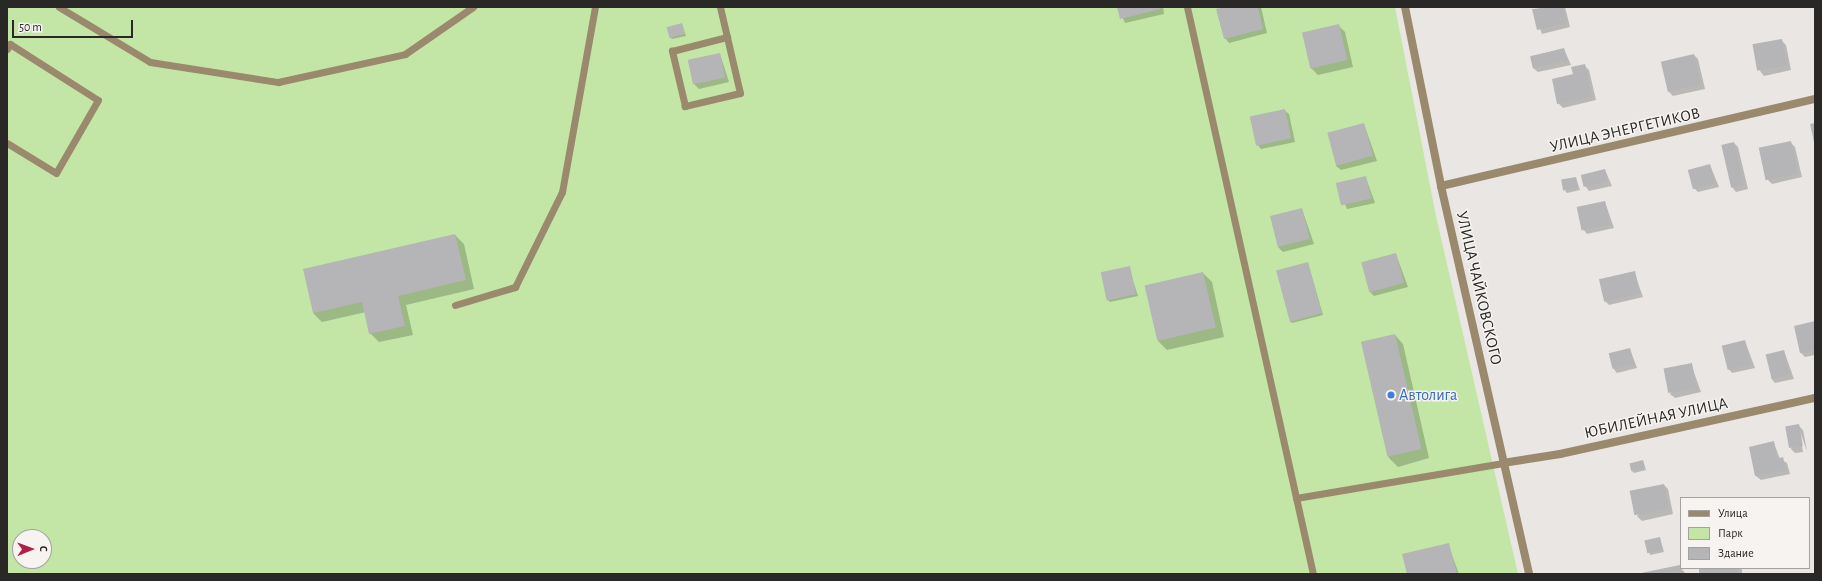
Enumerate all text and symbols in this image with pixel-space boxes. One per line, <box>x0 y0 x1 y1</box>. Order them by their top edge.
scale bar <box>14 12 135 38</box>
text: 50 m <box>19 21 42 33</box>
street label: УЛИЦА ЭНЕРГЕТИКОВ <box>1548 103 1702 157</box>
street label: УЛИЦА ЧАЙКОВСКОГО <box>1452 209 1506 367</box>
place label: Автолига <box>1399 385 1457 405</box>
marker: Автолига <box>1386 390 1396 400</box>
street label: ЮБИЛЕЙНАЯ УЛИЦА <box>1583 393 1729 443</box>
legend <box>1680 497 1810 569</box>
text: Улица <box>1718 507 1748 519</box>
text: Парк <box>1718 527 1743 539</box>
north arrow <box>12 529 52 569</box>
text: С <box>38 546 49 552</box>
text: Здание <box>1718 547 1754 559</box>

